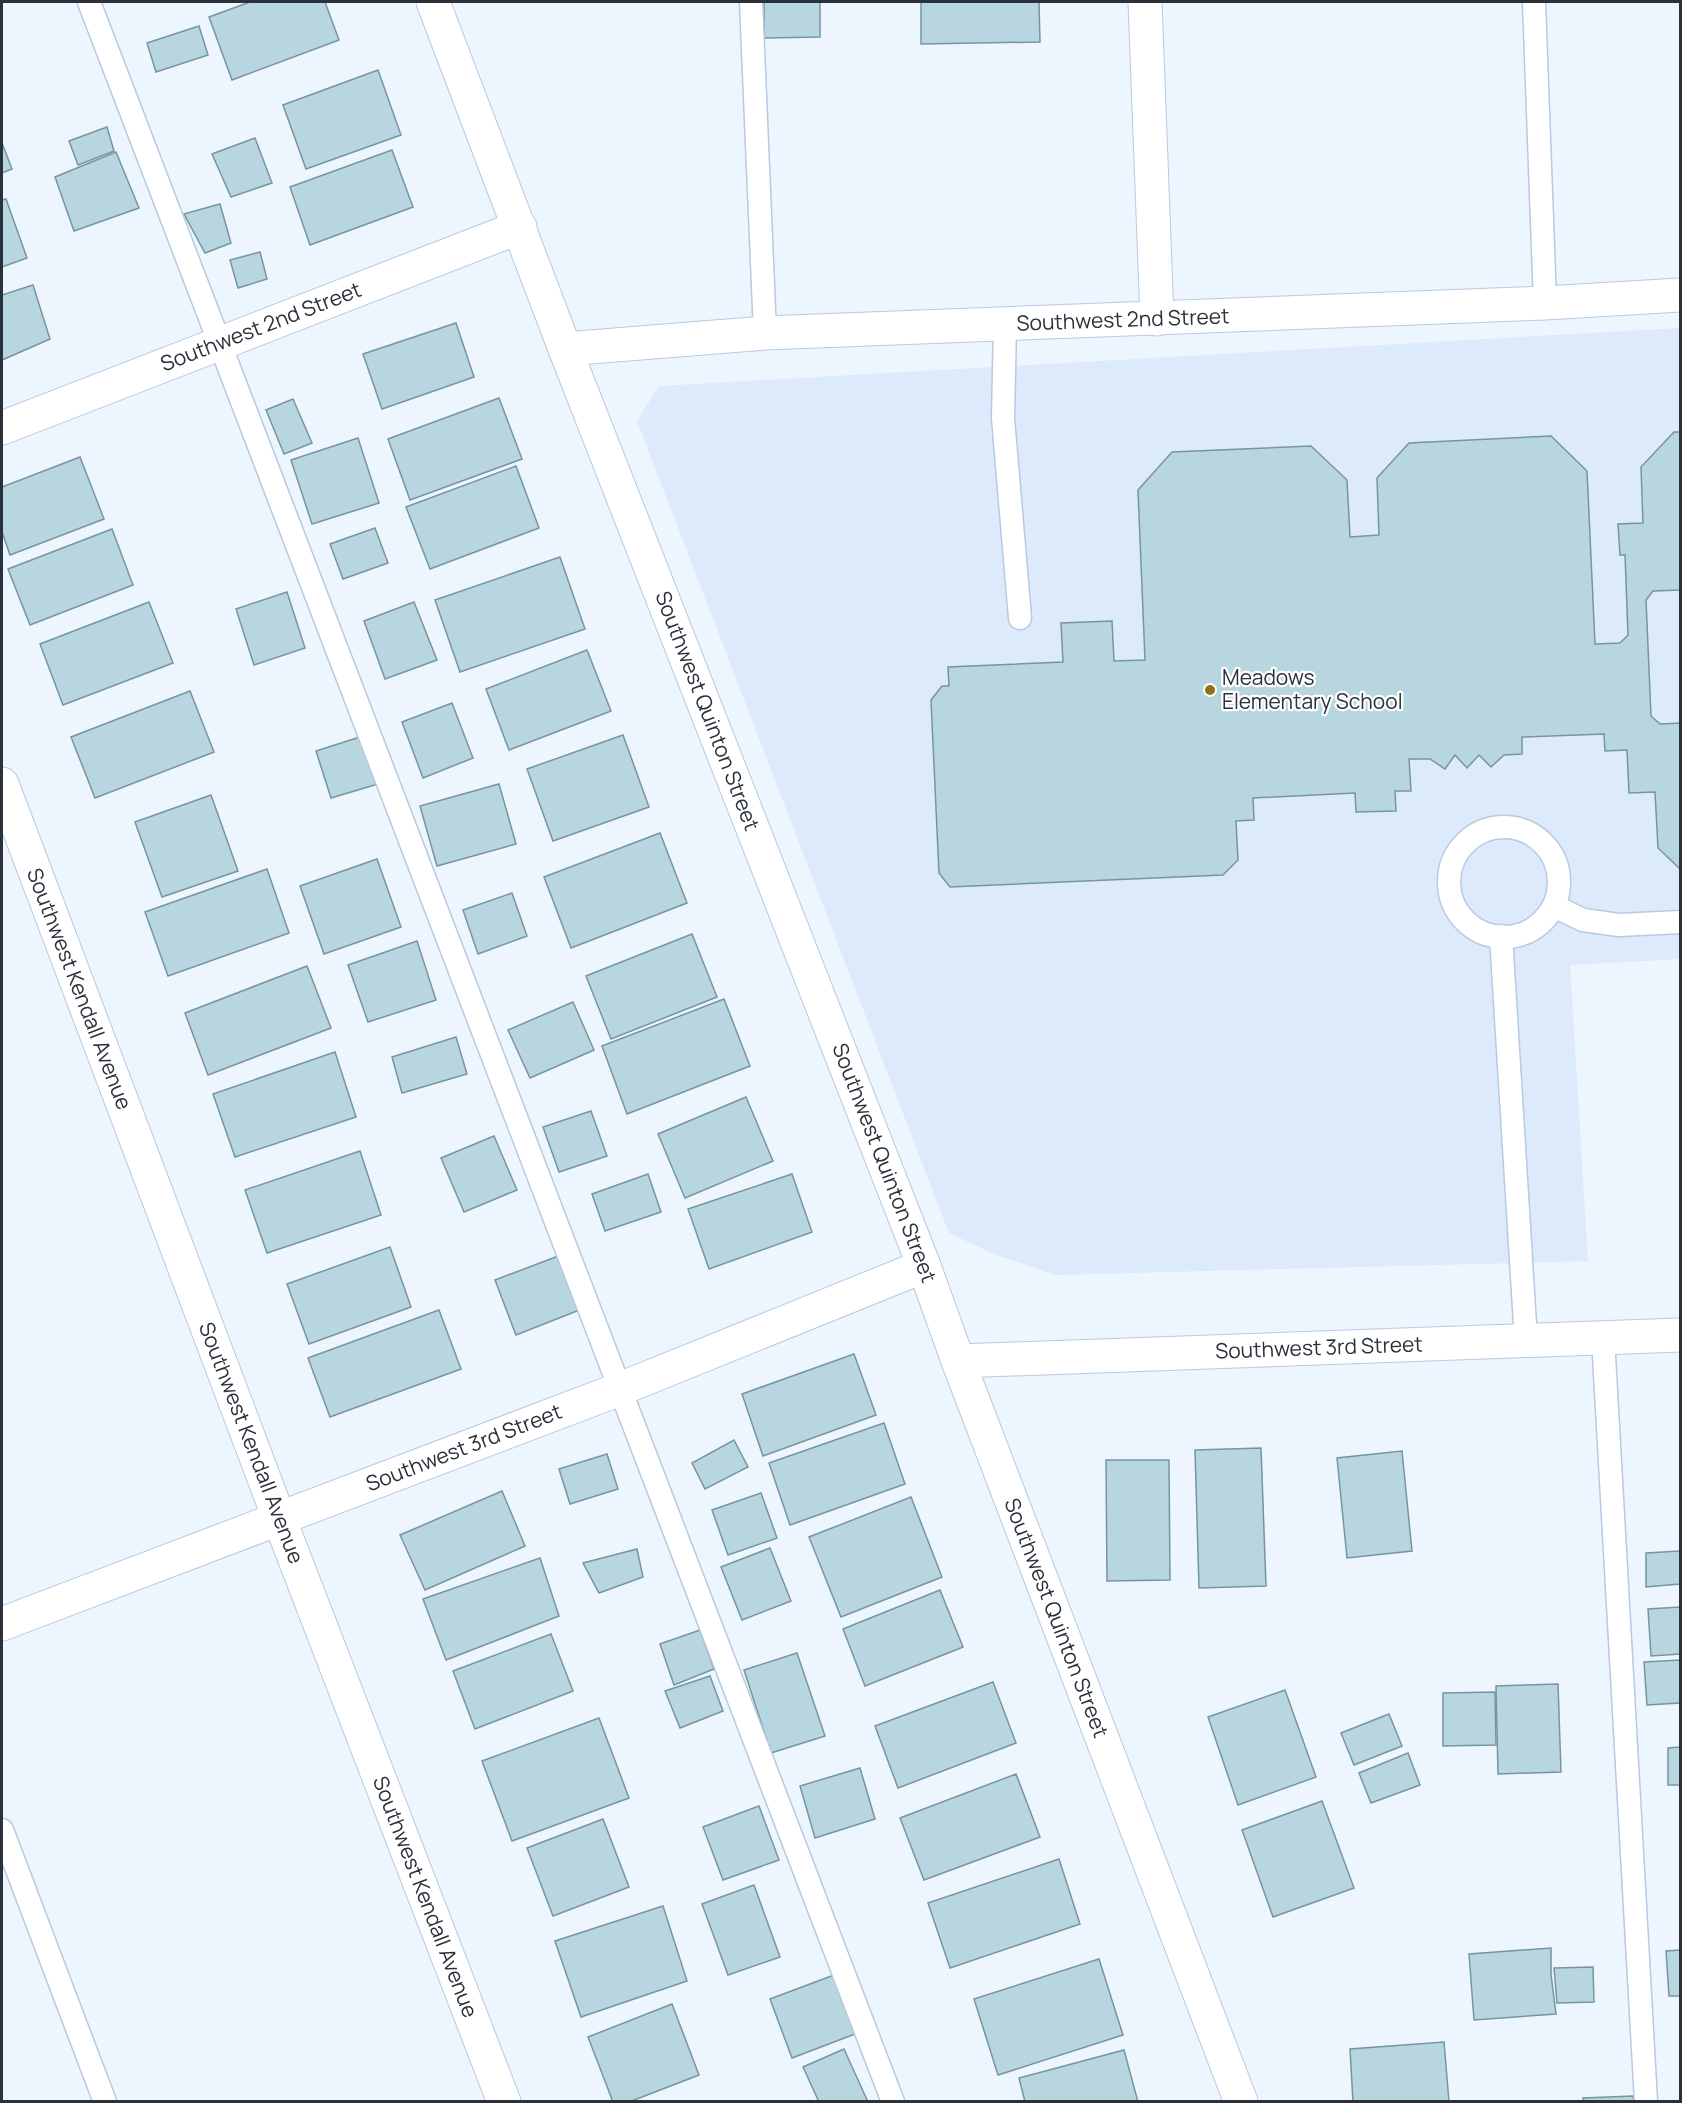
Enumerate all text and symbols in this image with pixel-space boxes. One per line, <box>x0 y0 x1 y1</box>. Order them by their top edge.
street label: Southwest 2nd Street <box>156 275 365 377</box>
street label: Southwest 2nd Street <box>1016 301 1230 337</box>
street label: Southwest Quinton Street <box>649 587 767 834</box>
place label: Meadows Elementary School <box>1222 663 1403 715</box>
marker: Meadows Elementary School <box>1203 683 1217 697</box>
street label: Southwest Kendall Avenue <box>21 864 139 1113</box>
street label: Southwest Quinton Street <box>826 1039 944 1286</box>
street label: Southwest Kendall Avenue <box>193 1318 311 1567</box>
street label: Southwest 3rd Street <box>1215 1329 1423 1365</box>
street label: Southwest 3rd Street <box>362 1397 566 1497</box>
street label: Southwest Quinton Street <box>998 1494 1116 1741</box>
street label: Southwest Kendall Avenue <box>367 1772 485 2021</box>

